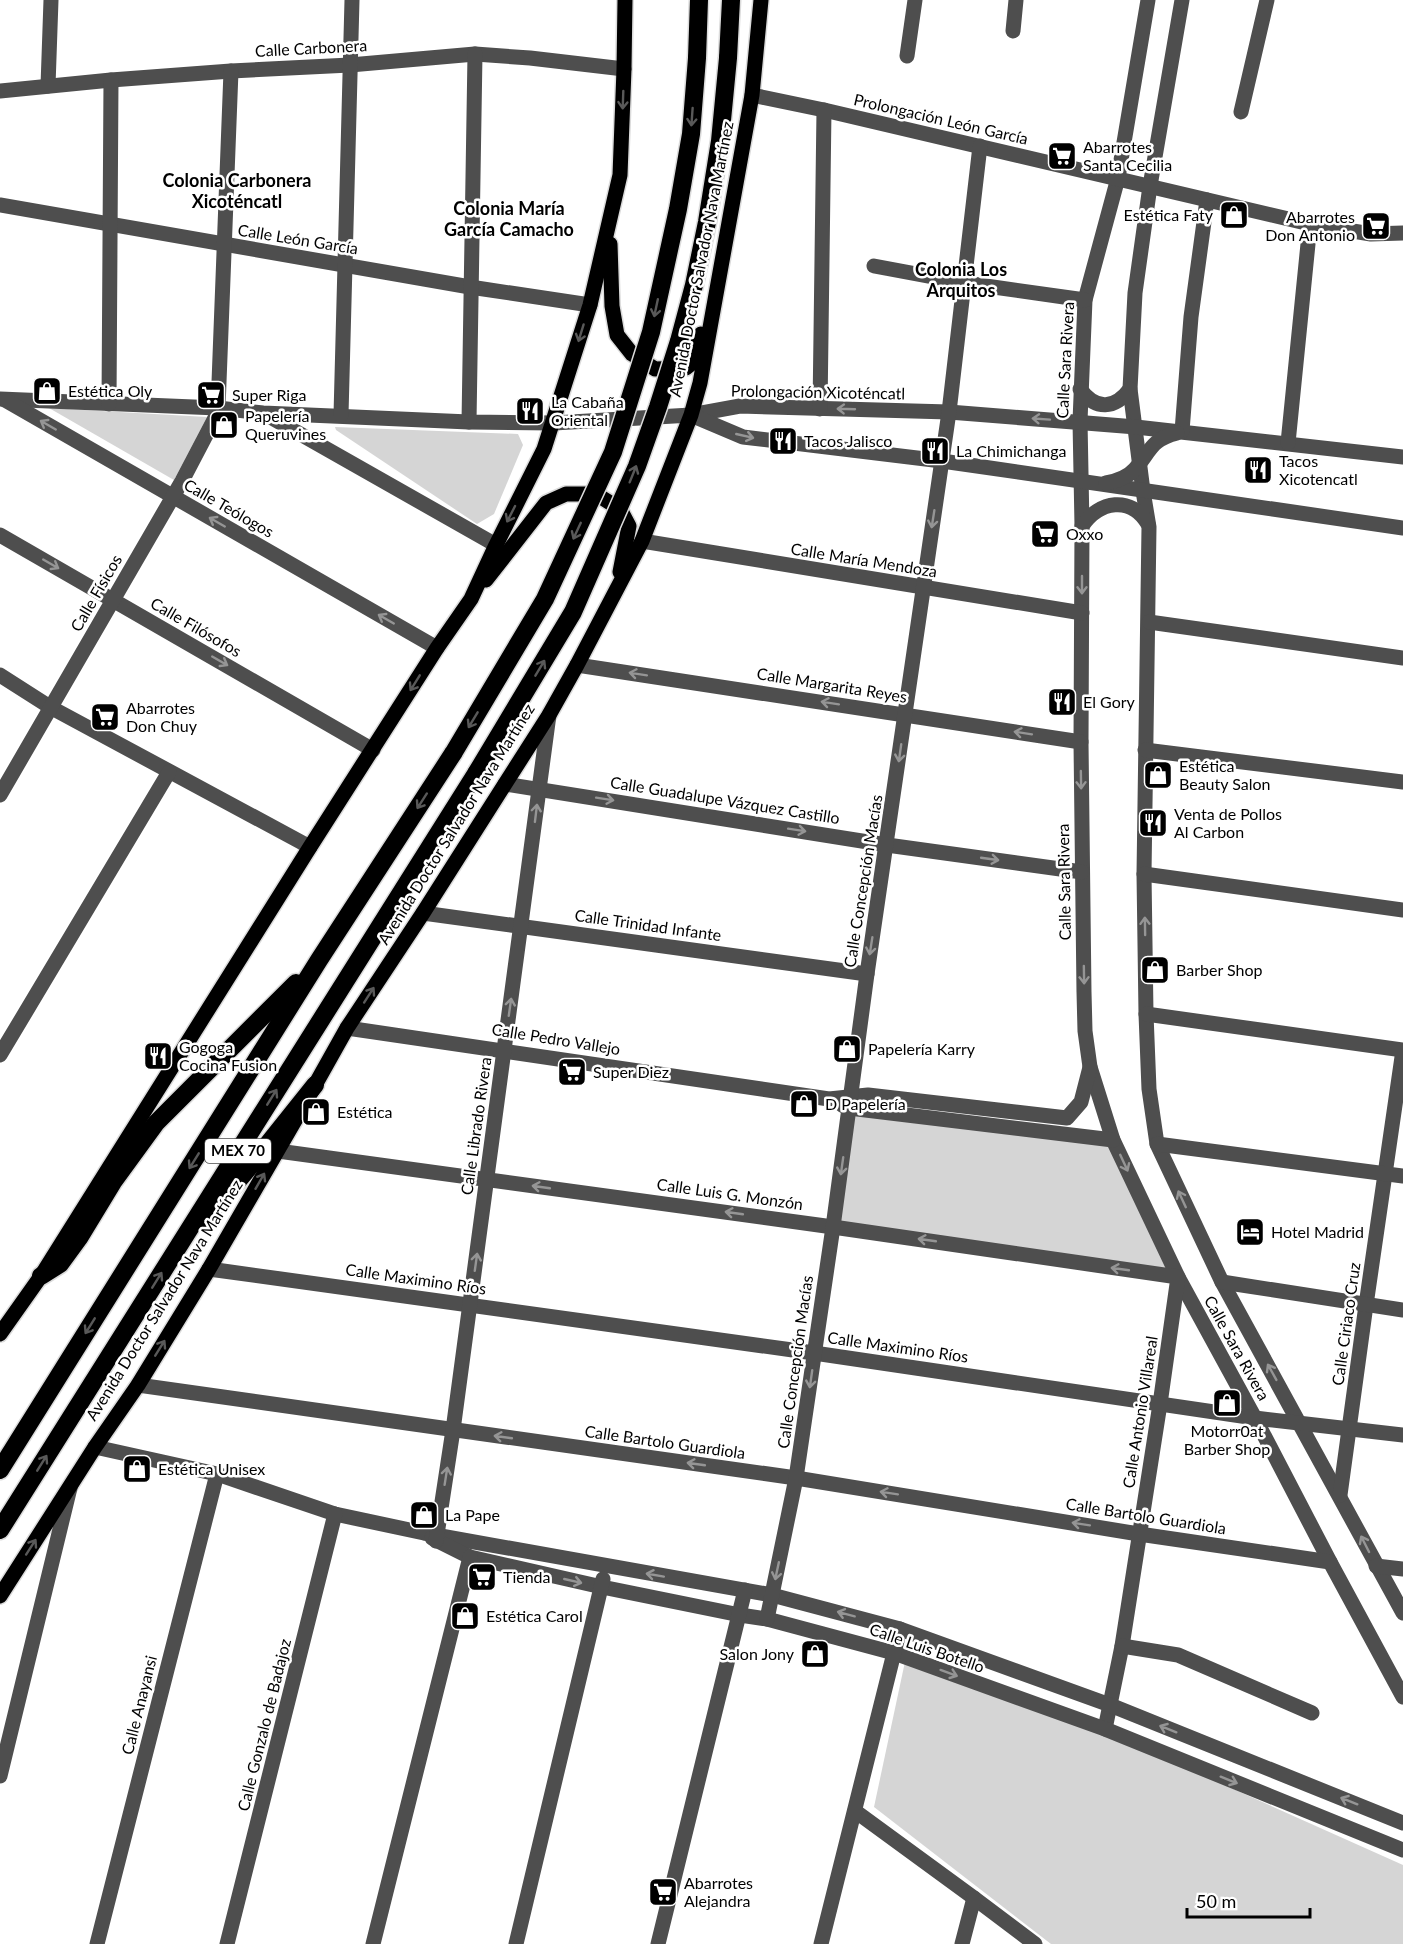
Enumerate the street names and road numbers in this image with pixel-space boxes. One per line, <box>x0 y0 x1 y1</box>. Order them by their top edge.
street label: Calle Carbonera <box>254 35 368 60</box>
street label: Prolongación León García <box>852 89 1030 148</box>
street label: Avenida Doctor Salvador Nava Martínez <box>664 120 737 398</box>
street label: Calle León García <box>237 220 360 257</box>
street label: Calle Sara Rivera <box>1052 301 1077 419</box>
street label: Prolongación Xicoténcatl <box>731 380 905 403</box>
street label: Calle Teólogos <box>181 474 277 541</box>
street label: Calle María Mendoza <box>789 539 939 580</box>
street label: Calle Físicos <box>66 551 125 635</box>
street label: Calle Filósofos <box>148 593 245 660</box>
street label: Calle Margarita Reyes <box>756 663 909 706</box>
street label: Avenida Doctor Salvador Nava Martínez <box>373 700 538 948</box>
street label: Calle Guadalupe Vázquez Castillo <box>609 772 841 827</box>
street label: Calle Concepción Macías <box>839 793 886 969</box>
street label: Calle Sara Rivera <box>1053 823 1074 941</box>
street label: Calle Trinidad Infante <box>573 905 723 944</box>
street label: Calle Pedro Vallejo <box>490 1019 622 1058</box>
street label: Calle Librado Rivera <box>456 1056 495 1196</box>
road number: MEX 70 <box>205 1139 271 1163</box>
street label: Calle Luis G. Monzón <box>656 1174 804 1213</box>
street label: Avenida Doctor Salvador Nava Martínez <box>81 1176 246 1424</box>
street label: Calle Maximino Ríos <box>344 1259 488 1298</box>
street label: Calle Ciriaco Cruz <box>1327 1261 1364 1387</box>
street label: Calle Concepción Macías <box>773 1274 816 1450</box>
street label: Calle Sara Rivera <box>1201 1292 1274 1403</box>
street label: Calle Maximino Ríos <box>826 1327 970 1366</box>
street label: Calle Antonio Villareal <box>1118 1334 1161 1489</box>
street label: Calle Bartolo Guardiola <box>584 1421 747 1462</box>
street label: Calle Bartolo Guardiola <box>1065 1493 1228 1538</box>
street label: Calle Luis Botello <box>867 1619 987 1676</box>
street label: Calle Gonzalo de Badajoz <box>233 1637 294 1813</box>
street label: Calle Anayansi <box>117 1653 160 1756</box>

